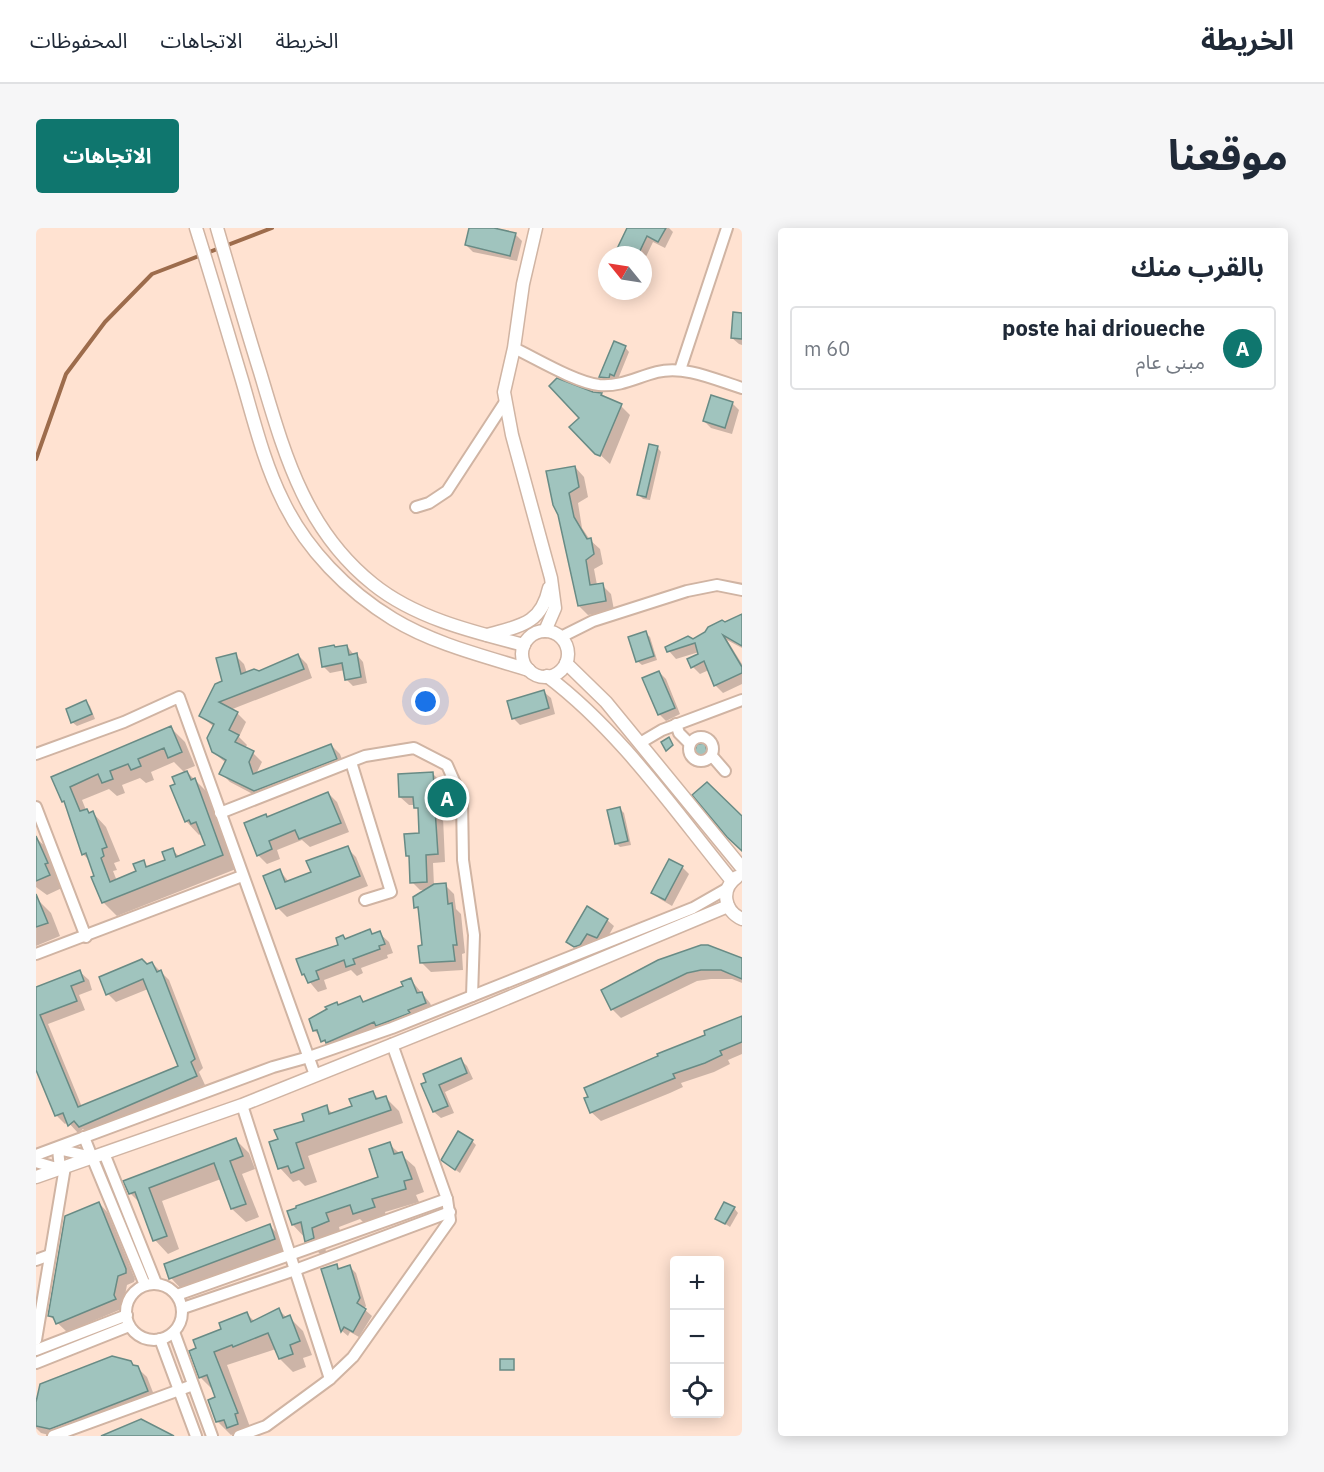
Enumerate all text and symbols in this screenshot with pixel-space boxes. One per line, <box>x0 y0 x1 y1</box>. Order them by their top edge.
text: الخريطة <box>1201 21 1294 58</box>
text: المحفوظات <box>30 26 127 54</box>
text: الاتجاهات <box>160 26 242 54</box>
text: الخريطة <box>275 26 338 54</box>
button: الاتجاهات <box>36 119 179 193</box>
text: موقعنا <box>1168 127 1288 182</box>
north arrow <box>598 246 652 300</box>
text: بالقرب منك <box>1131 249 1264 283</box>
text: poste hai drioueche <box>1002 313 1205 342</box>
text: 60 m <box>804 335 850 362</box>
text: A <box>1236 335 1249 362</box>
text: مبنى عام <box>1136 348 1205 375</box>
your location <box>411 687 440 716</box>
pin: A <box>428 776 466 820</box>
map controls <box>670 1256 724 1418</box>
button: + <box>670 1256 724 1310</box>
button: − <box>670 1310 724 1364</box>
button: locate <box>670 1364 724 1418</box>

